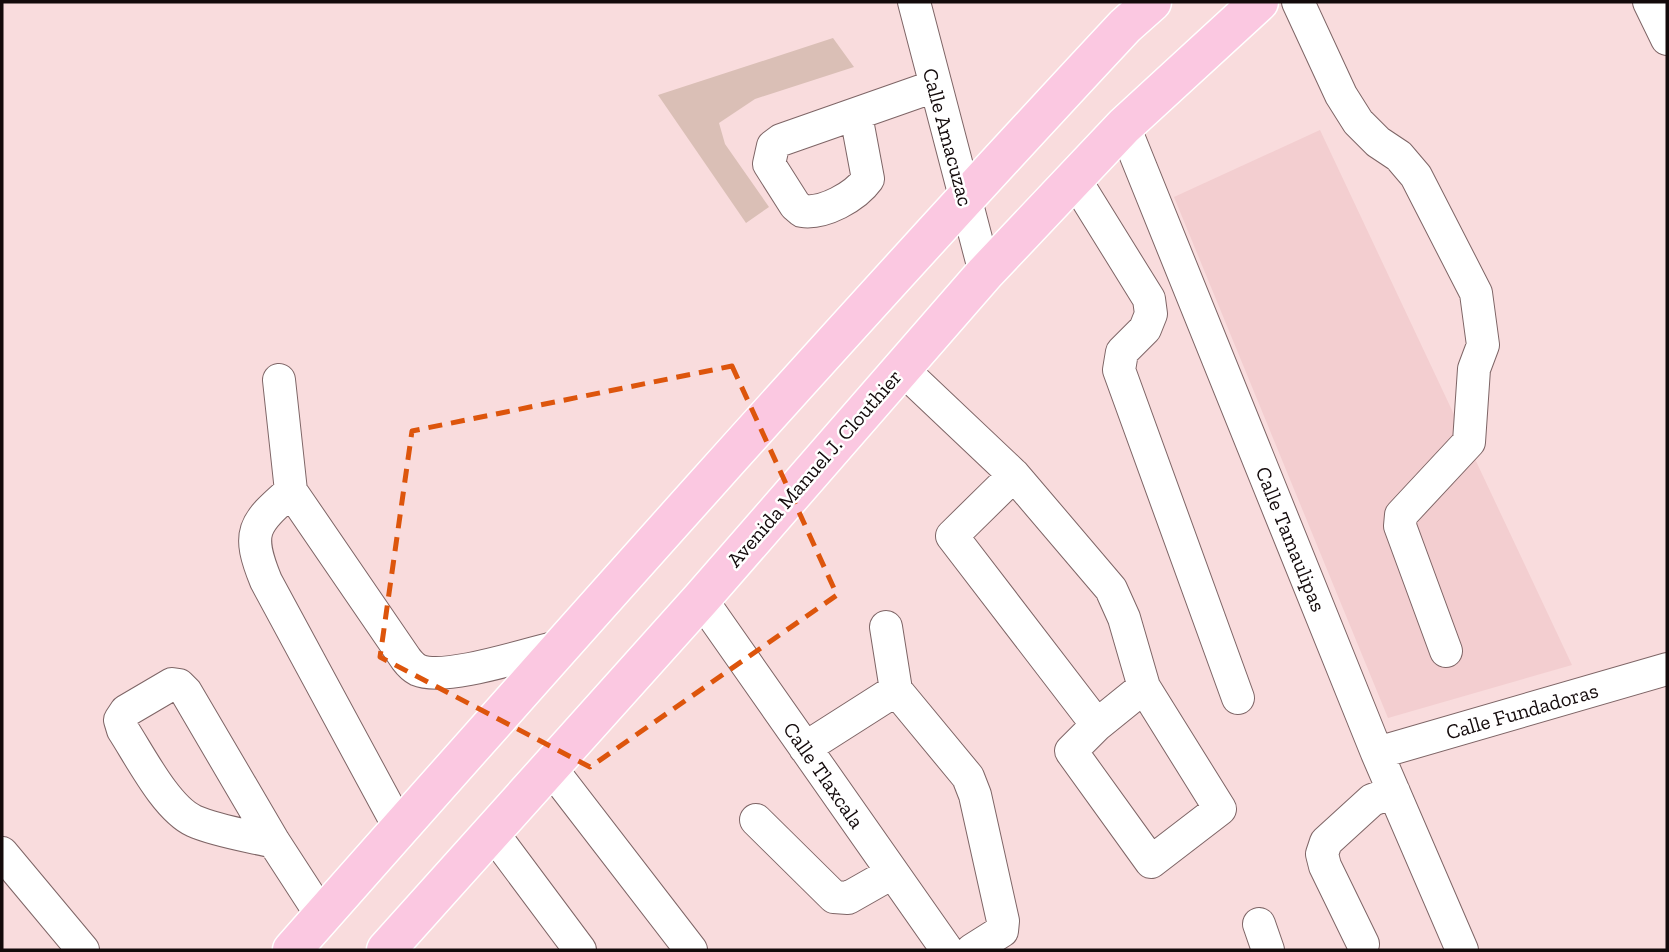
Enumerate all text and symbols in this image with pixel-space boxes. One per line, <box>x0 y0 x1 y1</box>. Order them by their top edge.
street label: Calle Amacuzac <box>918 65 978 209</box>
street label: Avenida Manuel J. Clouthier <box>721 364 907 572</box>
street label: Calle Tamaulipas <box>1251 463 1331 615</box>
street label: Calle Fundadoras <box>1443 677 1601 745</box>
street label: Calle Tlaxcala <box>778 717 870 833</box>

